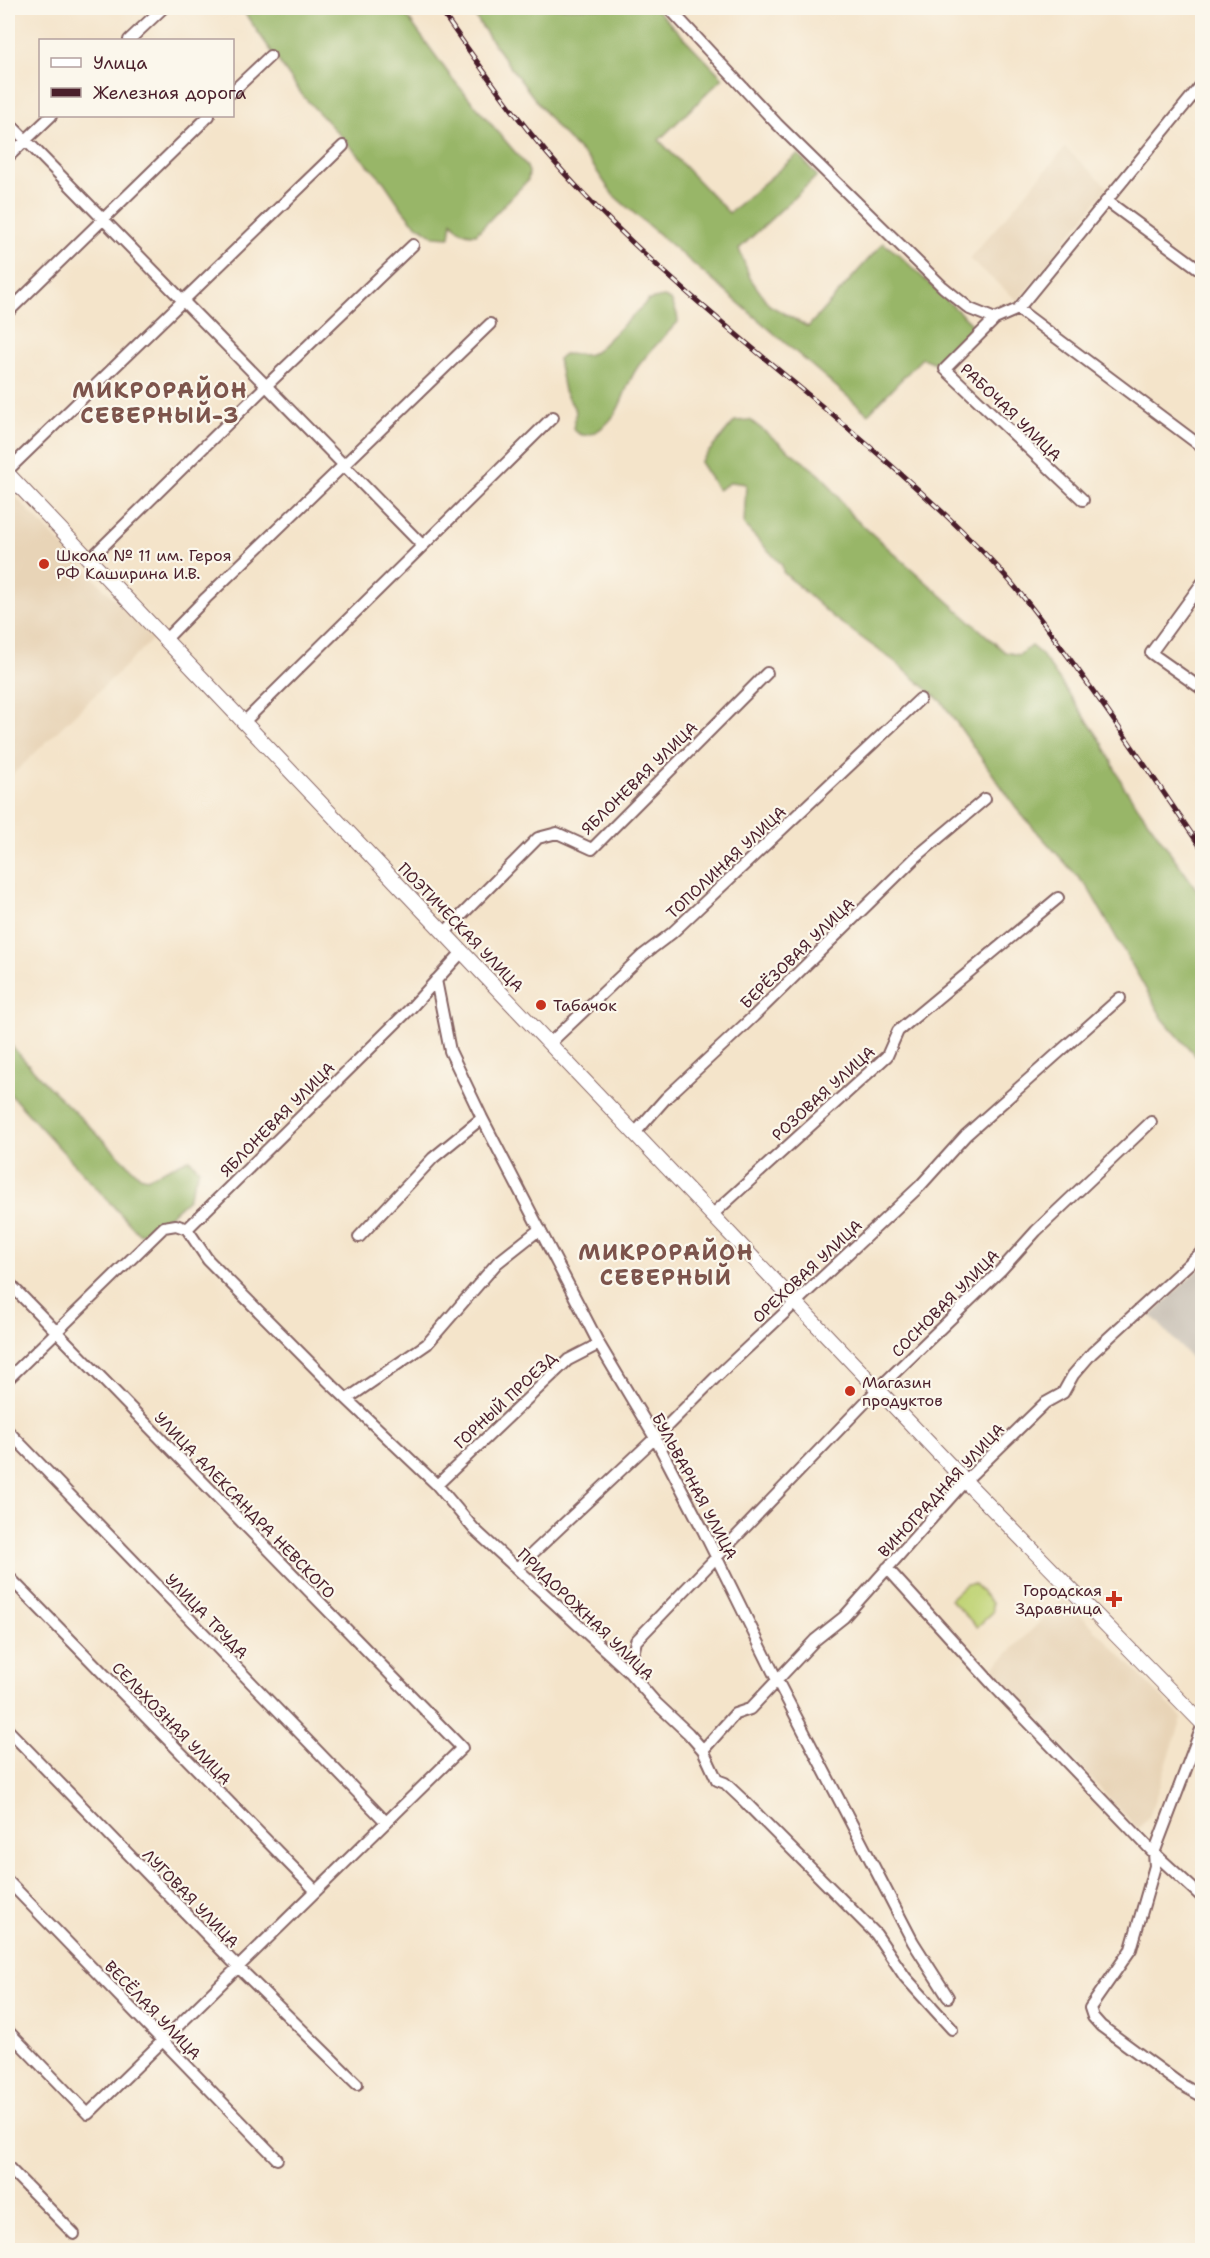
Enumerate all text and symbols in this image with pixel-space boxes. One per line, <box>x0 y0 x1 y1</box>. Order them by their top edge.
legend <box>39 39 234 117</box>
text: Улица <box>93 51 147 75</box>
text: Железная дорога <box>93 81 246 105</box>
street label: РАБОЧАЯ УЛИЦА <box>956 359 1066 466</box>
district label: МИКРОРАЙОН СЕВЕРНЫЙ-3 <box>72 375 248 430</box>
place label: Школа № 11 им. Героя РФ Каширина И.В. <box>56 545 231 584</box>
marker: Школа № 11 им. Героя РФ Каширина И.В. <box>37 557 51 571</box>
street label: ЯБЛОНЕВАЯ УЛИЦА <box>577 717 702 839</box>
street label: ТОПОЛИНАЯ УЛИЦА <box>662 801 791 923</box>
street label: ПОЭТИЧЕСКАЯ УЛИЦА <box>393 858 528 997</box>
street label: БЕРЁЗОВАЯ УЛИЦА <box>736 893 859 1013</box>
place label: Табачок <box>553 995 617 1016</box>
marker: Табачок <box>534 998 548 1012</box>
street label: РОЗОВАЯ УЛИЦА <box>767 1041 879 1145</box>
street label: ЯБЛОНЕВАЯ УЛИЦА <box>215 1057 339 1181</box>
street label: ОРЕХОВАЯ УЛИЦА <box>748 1215 867 1328</box>
district label: МИКРОРАЙОН СЕВЕРНЫЙ <box>578 1237 754 1292</box>
street label: СОСНОВАЯ УЛИЦА <box>887 1245 1004 1362</box>
street label: ГОРНЫЙ ПРОЕЗД <box>450 1347 561 1453</box>
place label: Магазин продуктов <box>862 1372 943 1411</box>
marker: Магазин продуктов <box>843 1384 857 1398</box>
street label: УЛИЦА АЛЕКСАНДРА НЕВСКОГО <box>150 1407 340 1603</box>
street label: БУЛЬВАРНАЯ УЛИЦА <box>647 1409 742 1563</box>
street label: ВИНОГРАДНАЯ УЛИЦА <box>874 1419 1009 1562</box>
street label: ПРИДОРОЖНАЯ УЛИЦА <box>513 1544 658 1685</box>
street label: УЛИЦА ТРУДА <box>161 1569 253 1663</box>
place label: Городская Здравница <box>1015 1580 1102 1619</box>
marker: Городская Здравница <box>1107 1592 1121 1606</box>
street label: СЕЛЬХОЗНАЯ УЛИЦА <box>107 1657 236 1789</box>
street label: ЛУГОВАЯ УЛИЦА <box>138 1844 243 1952</box>
street label: ВЕСЁЛАЯ УЛИЦА <box>100 1956 205 2064</box>

